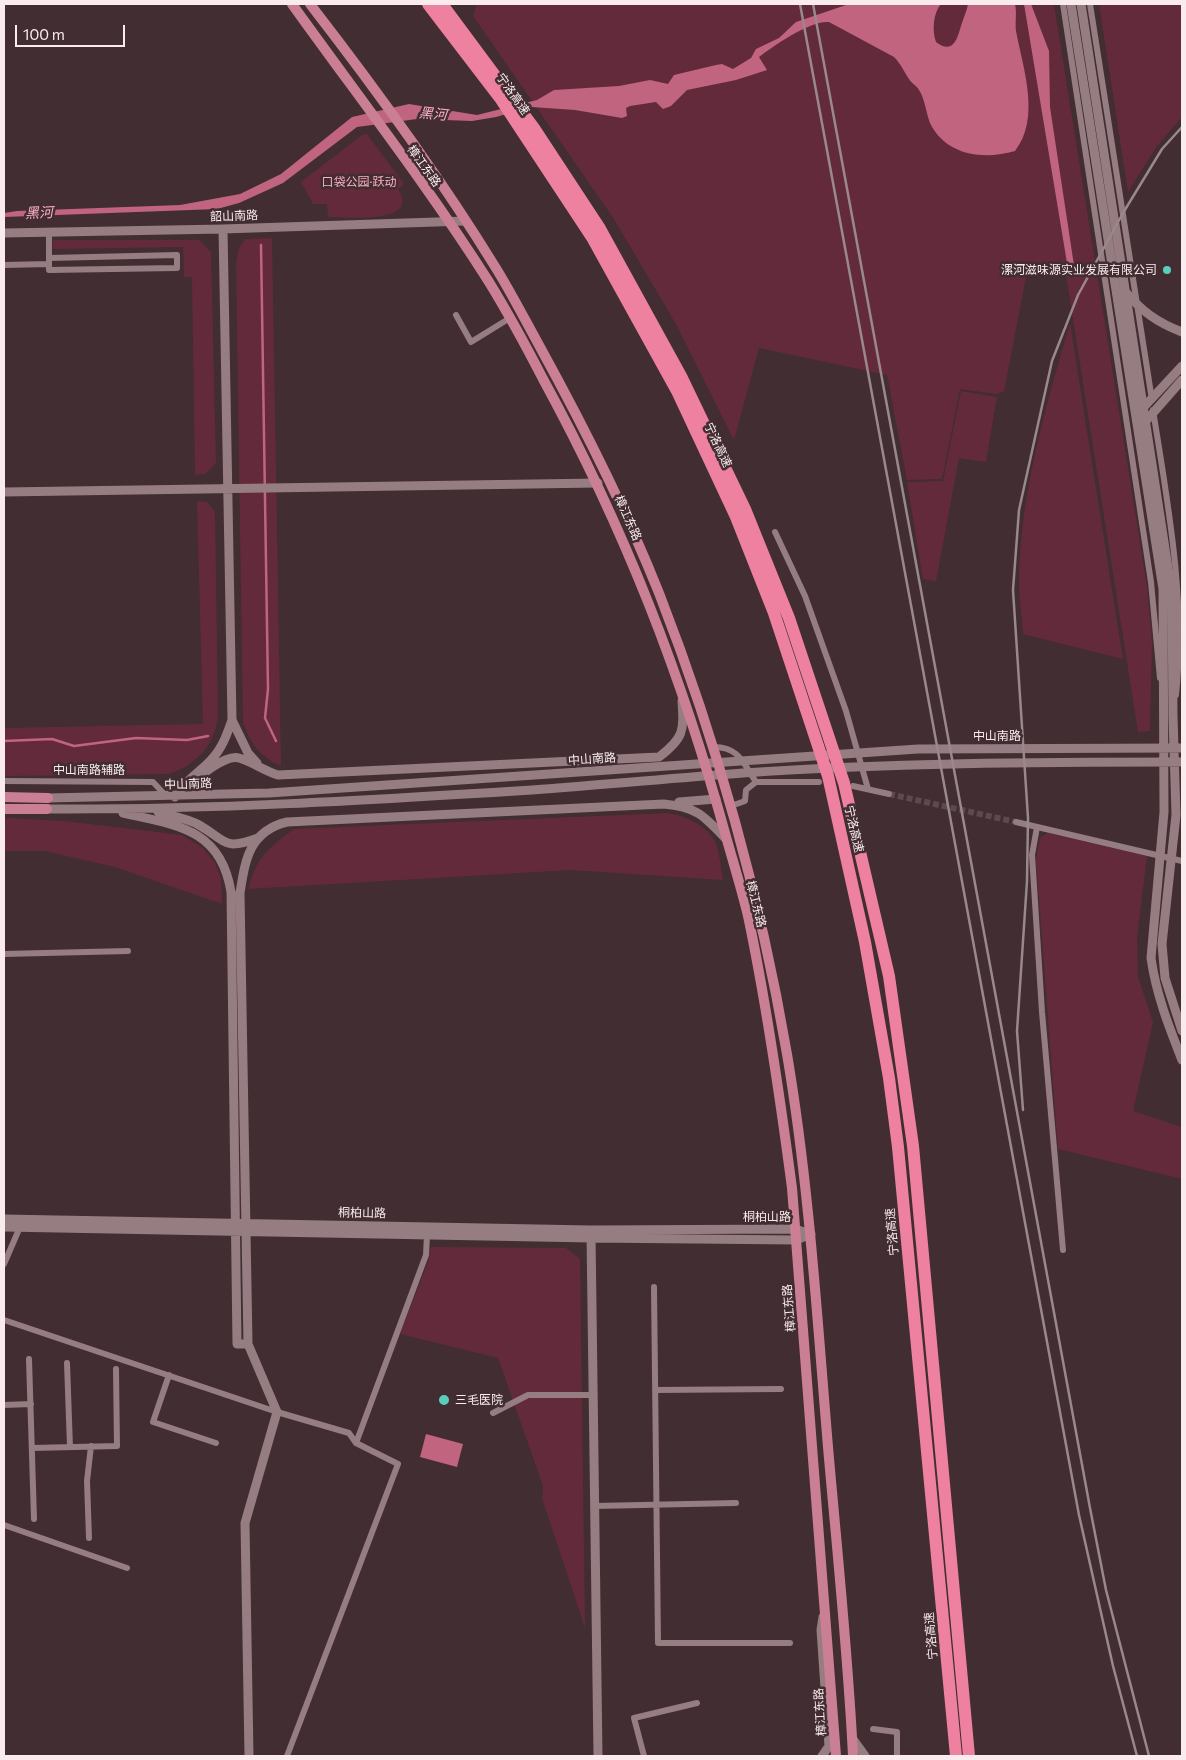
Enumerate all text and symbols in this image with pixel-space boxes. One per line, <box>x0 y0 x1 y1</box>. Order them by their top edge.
scale bar <box>18 15 128 47</box>
text: 100 m <box>23 25 65 43</box>
street label: 宁洛高速 <box>493 70 533 118</box>
water label: 黑河 <box>418 104 448 124</box>
street label: 樟江东路 <box>404 142 444 190</box>
park label: 口袋公园·跃动 <box>322 175 396 189</box>
water label: 黑河 <box>25 204 53 222</box>
street label: 韶山南路 <box>210 208 258 224</box>
place label: 漯河滋味源实业发展有限公司 <box>1001 263 1157 277</box>
marker: 漯河滋味源实业发展有限公司 <box>1161 264 1173 276</box>
street label: 宁洛高速 <box>701 420 735 470</box>
street label: 樟江东路 <box>612 493 644 543</box>
street label: 中山南路 <box>973 729 1021 743</box>
street label: 中山南路 <box>568 750 616 768</box>
street label: 中山南路辅路 <box>53 763 125 777</box>
street label: 中山南路 <box>164 776 212 792</box>
street label: 宁洛高速 <box>842 804 866 854</box>
street label: 樟江东路 <box>743 879 769 929</box>
street label: 桐柏山路 <box>338 1205 386 1221</box>
street label: 宁洛高速 <box>883 1207 901 1257</box>
street label: 桐柏山路 <box>743 1210 791 1224</box>
street label: 樟江东路 <box>780 1283 798 1333</box>
marker: 三毛医院 <box>437 1393 451 1407</box>
place label: 三毛医院 <box>455 1393 503 1407</box>
street label: 宁洛高速 <box>922 1611 940 1661</box>
street label: 樟江东路 <box>811 1688 829 1736</box>

